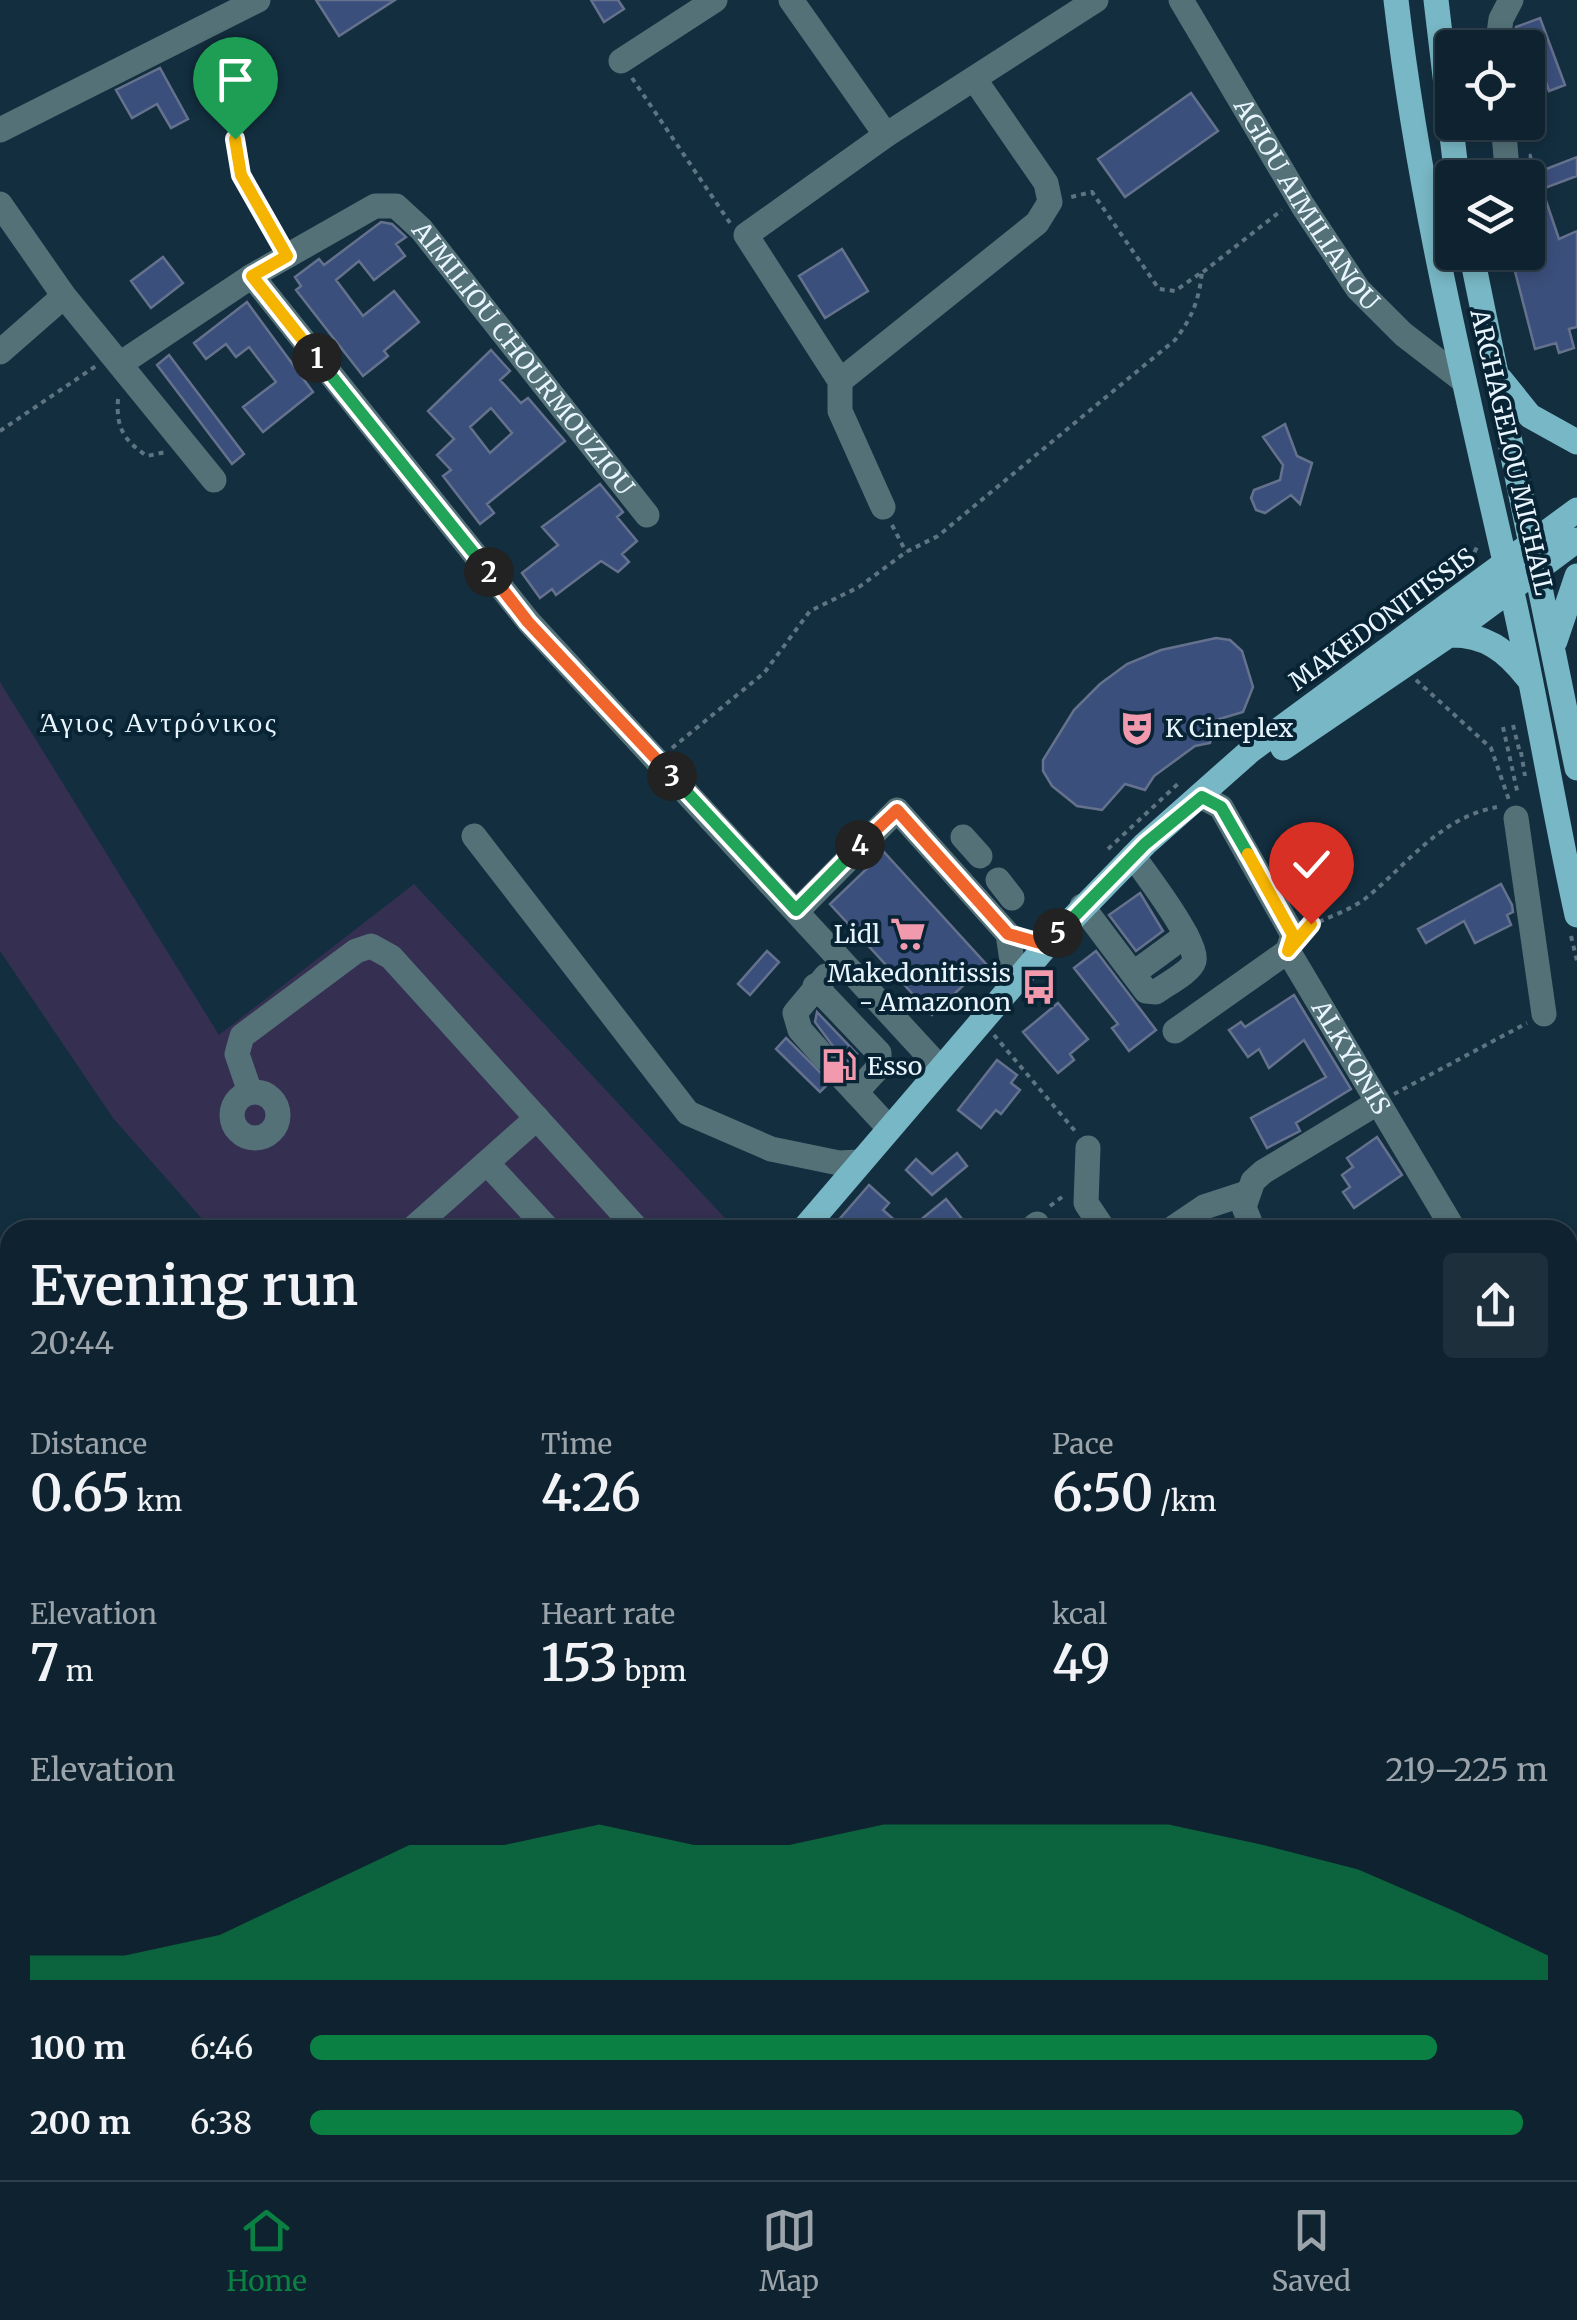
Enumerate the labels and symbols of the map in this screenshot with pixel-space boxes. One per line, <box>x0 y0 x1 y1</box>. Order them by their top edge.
pin <box>193 37 278 140</box>
street label: AGIOU AIMILIANOU <box>1226 92 1387 318</box>
street label: AIMILIOU CHOURMOUZIOU <box>405 214 642 502</box>
street label: ARCHAGELOU MICHAIL <box>1463 305 1561 599</box>
pin: 1 <box>292 333 342 383</box>
street label: MAKEDONITISSIS <box>1283 541 1481 697</box>
pin: 2 <box>464 547 514 597</box>
district label: Άγιος Αντρόνικος <box>40 704 278 740</box>
theatre icon: K Cineplex <box>1118 709 1156 747</box>
place label: K Cineplex <box>1165 712 1293 744</box>
pin: 3 <box>647 751 697 801</box>
pin: 4 <box>835 820 885 870</box>
pin <box>1269 822 1354 925</box>
pin: 5 <box>1033 908 1083 958</box>
supermarket icon: Lidl <box>889 915 927 953</box>
place label: Lidl <box>834 918 880 950</box>
place label: Makedonitissis - Amazonon <box>827 957 1011 1018</box>
bus stop icon: Makedonitissis - Amazonon <box>1020 968 1058 1006</box>
street label: ALKYONIS <box>1304 993 1398 1120</box>
fuel station icon: Esso <box>820 1047 858 1085</box>
place label: Esso <box>867 1050 922 1082</box>

